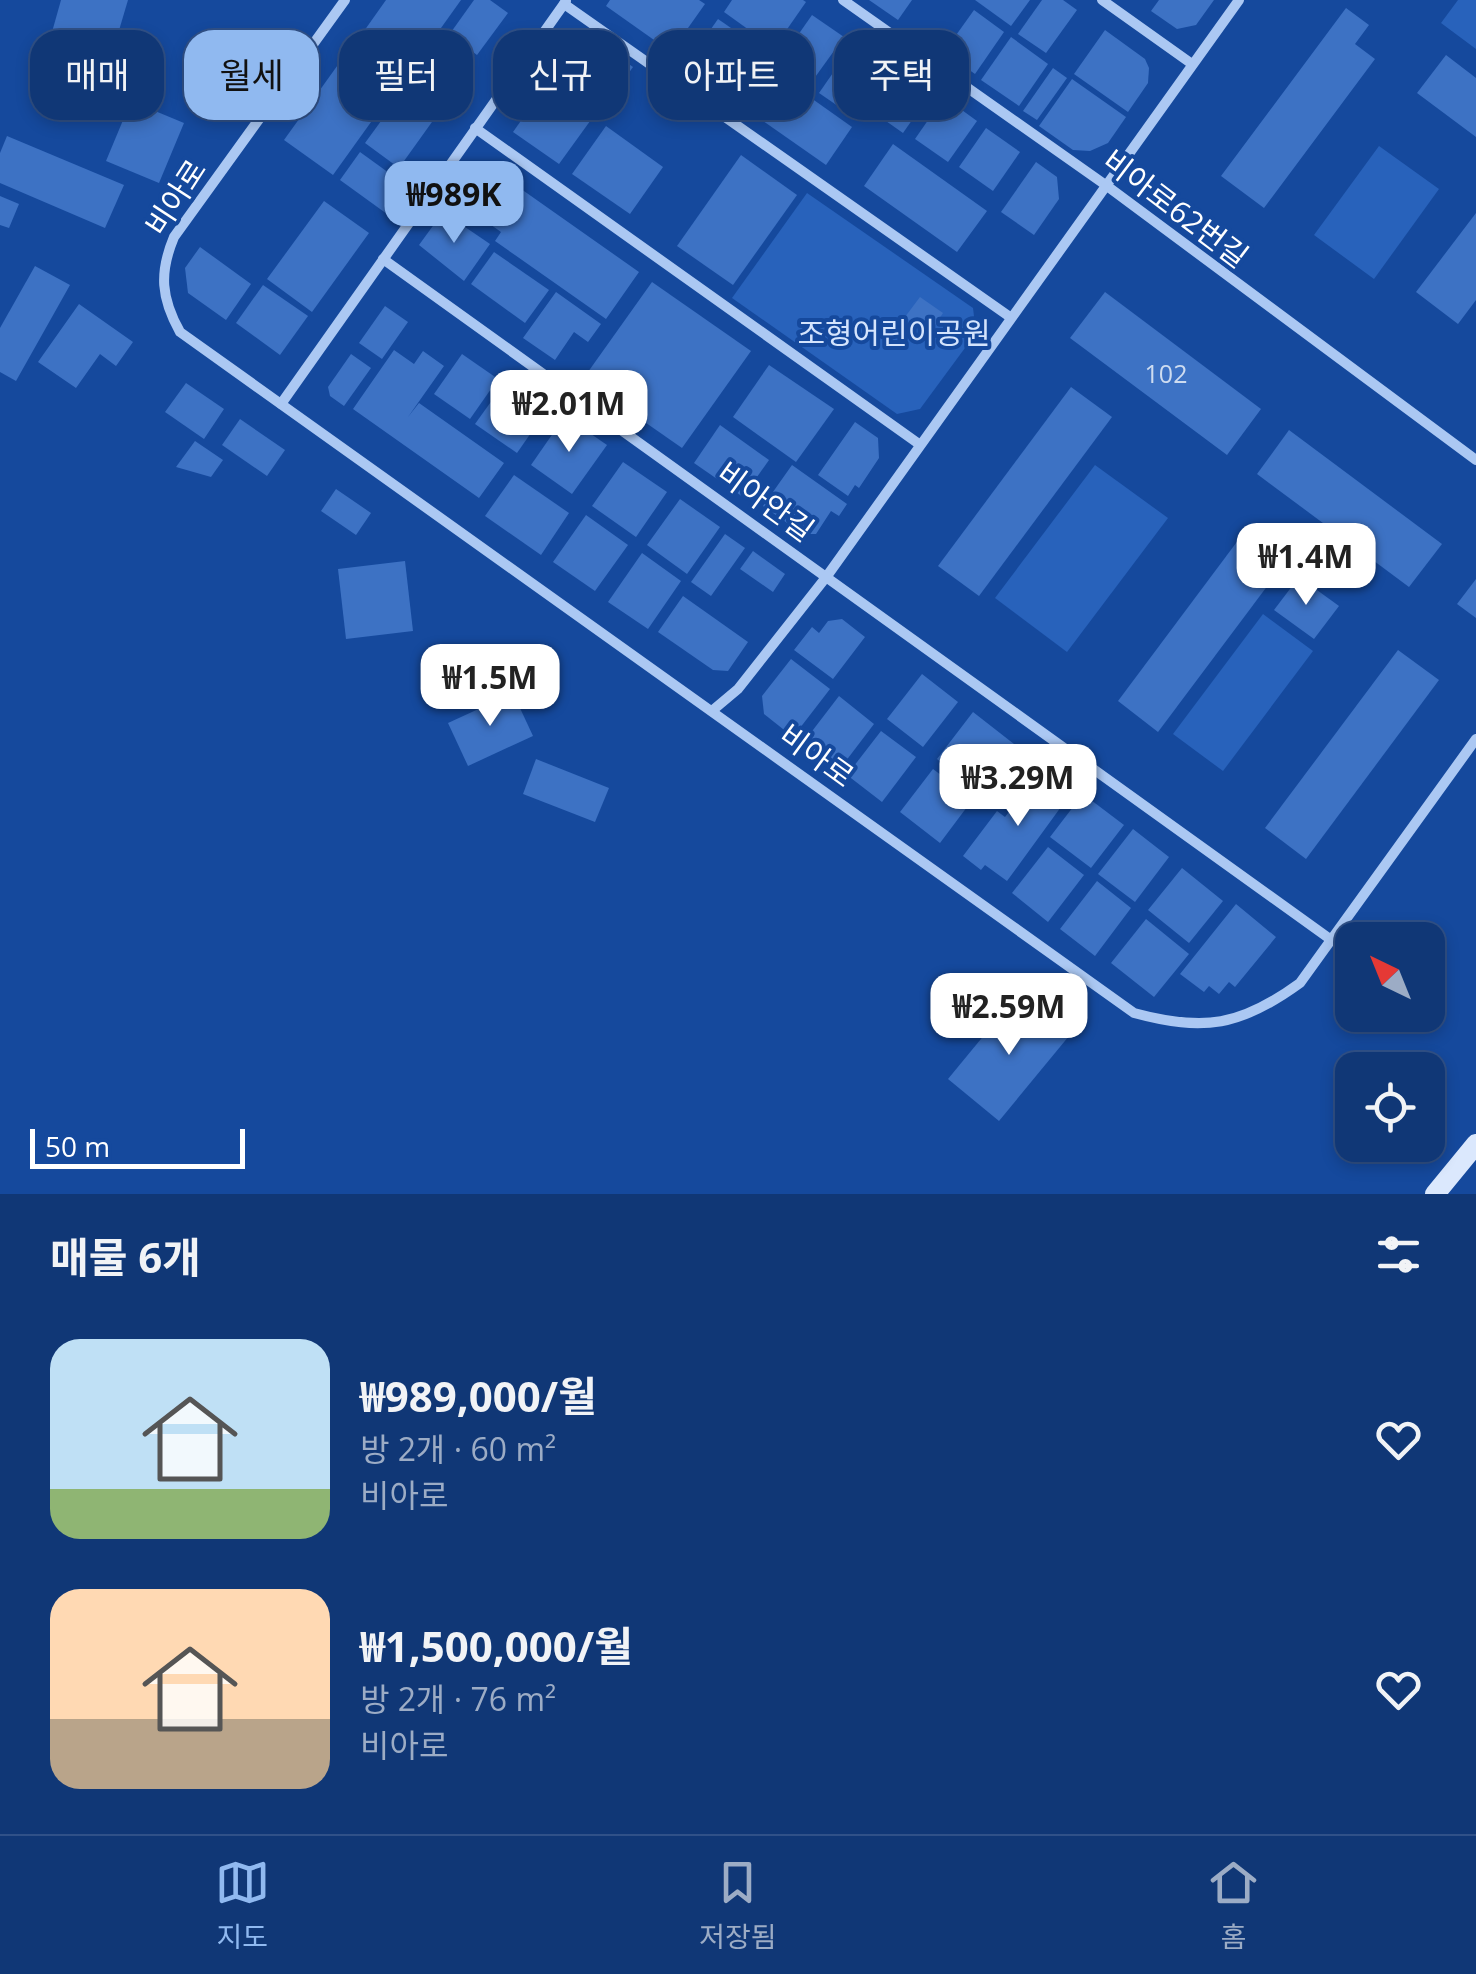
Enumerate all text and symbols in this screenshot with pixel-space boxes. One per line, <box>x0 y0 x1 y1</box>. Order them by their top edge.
chip: 매매 <box>30 30 164 120</box>
chip: 월세 <box>184 30 319 120</box>
chip: 필터 <box>339 30 473 120</box>
chip: 신규 <box>493 30 628 120</box>
chip: 아파트 <box>648 30 814 120</box>
chip: 주택 <box>834 30 969 120</box>
street label: 비아로62번길 <box>1095 140 1257 276</box>
street label: 비아로 <box>135 151 215 243</box>
pin: ₩989K <box>384 161 524 246</box>
text: ₩989K <box>406 172 502 215</box>
park label: 조형어린이공원 <box>797 312 991 353</box>
house number: 102 <box>1145 356 1187 390</box>
pin: ₩2.01M <box>488 370 650 455</box>
text: ₩2.01M <box>512 381 626 424</box>
street label: 비아안길 <box>709 452 823 550</box>
pin: ₩1.4M <box>1236 523 1376 608</box>
text: ₩1.4M <box>1259 534 1353 577</box>
pin: ₩1.5M <box>420 644 560 729</box>
text: ₩1.5M <box>443 655 537 698</box>
street label: 비아로 <box>771 714 863 796</box>
pin: ₩3.29M <box>937 744 1099 829</box>
text: ₩3.29M <box>961 755 1075 798</box>
north arrow <box>1335 922 1445 1032</box>
map controls <box>1335 922 1445 1162</box>
pin: ₩2.59M <box>928 973 1090 1058</box>
text: ₩2.59M <box>952 984 1066 1027</box>
button: locate <box>1335 1052 1445 1162</box>
scale bar <box>30 1124 245 1168</box>
text: 50 m <box>45 1127 110 1165</box>
icon: filters <box>1371 1227 1426 1282</box>
text: 매물 6개 <box>50 1228 201 1285</box>
text: ₩989,000/월 <box>360 1367 597 1424</box>
icon: home <box>130 1379 250 1499</box>
icon: heart <box>1371 1412 1426 1467</box>
text: 방 2개 · 60 m² <box>360 1427 556 1470</box>
text: 비아로 <box>360 1473 448 1516</box>
text: ₩1,500,000/월 <box>360 1617 633 1674</box>
icon: home <box>130 1629 250 1749</box>
icon: heart <box>1371 1662 1426 1717</box>
text: 방 2개 · 76 m² <box>360 1677 556 1720</box>
text: 비아로 <box>360 1723 448 1766</box>
tab: 지도 <box>215 1855 270 1955</box>
tab: 저장됨 <box>699 1855 777 1955</box>
tab: 홈 <box>1206 1855 1261 1955</box>

